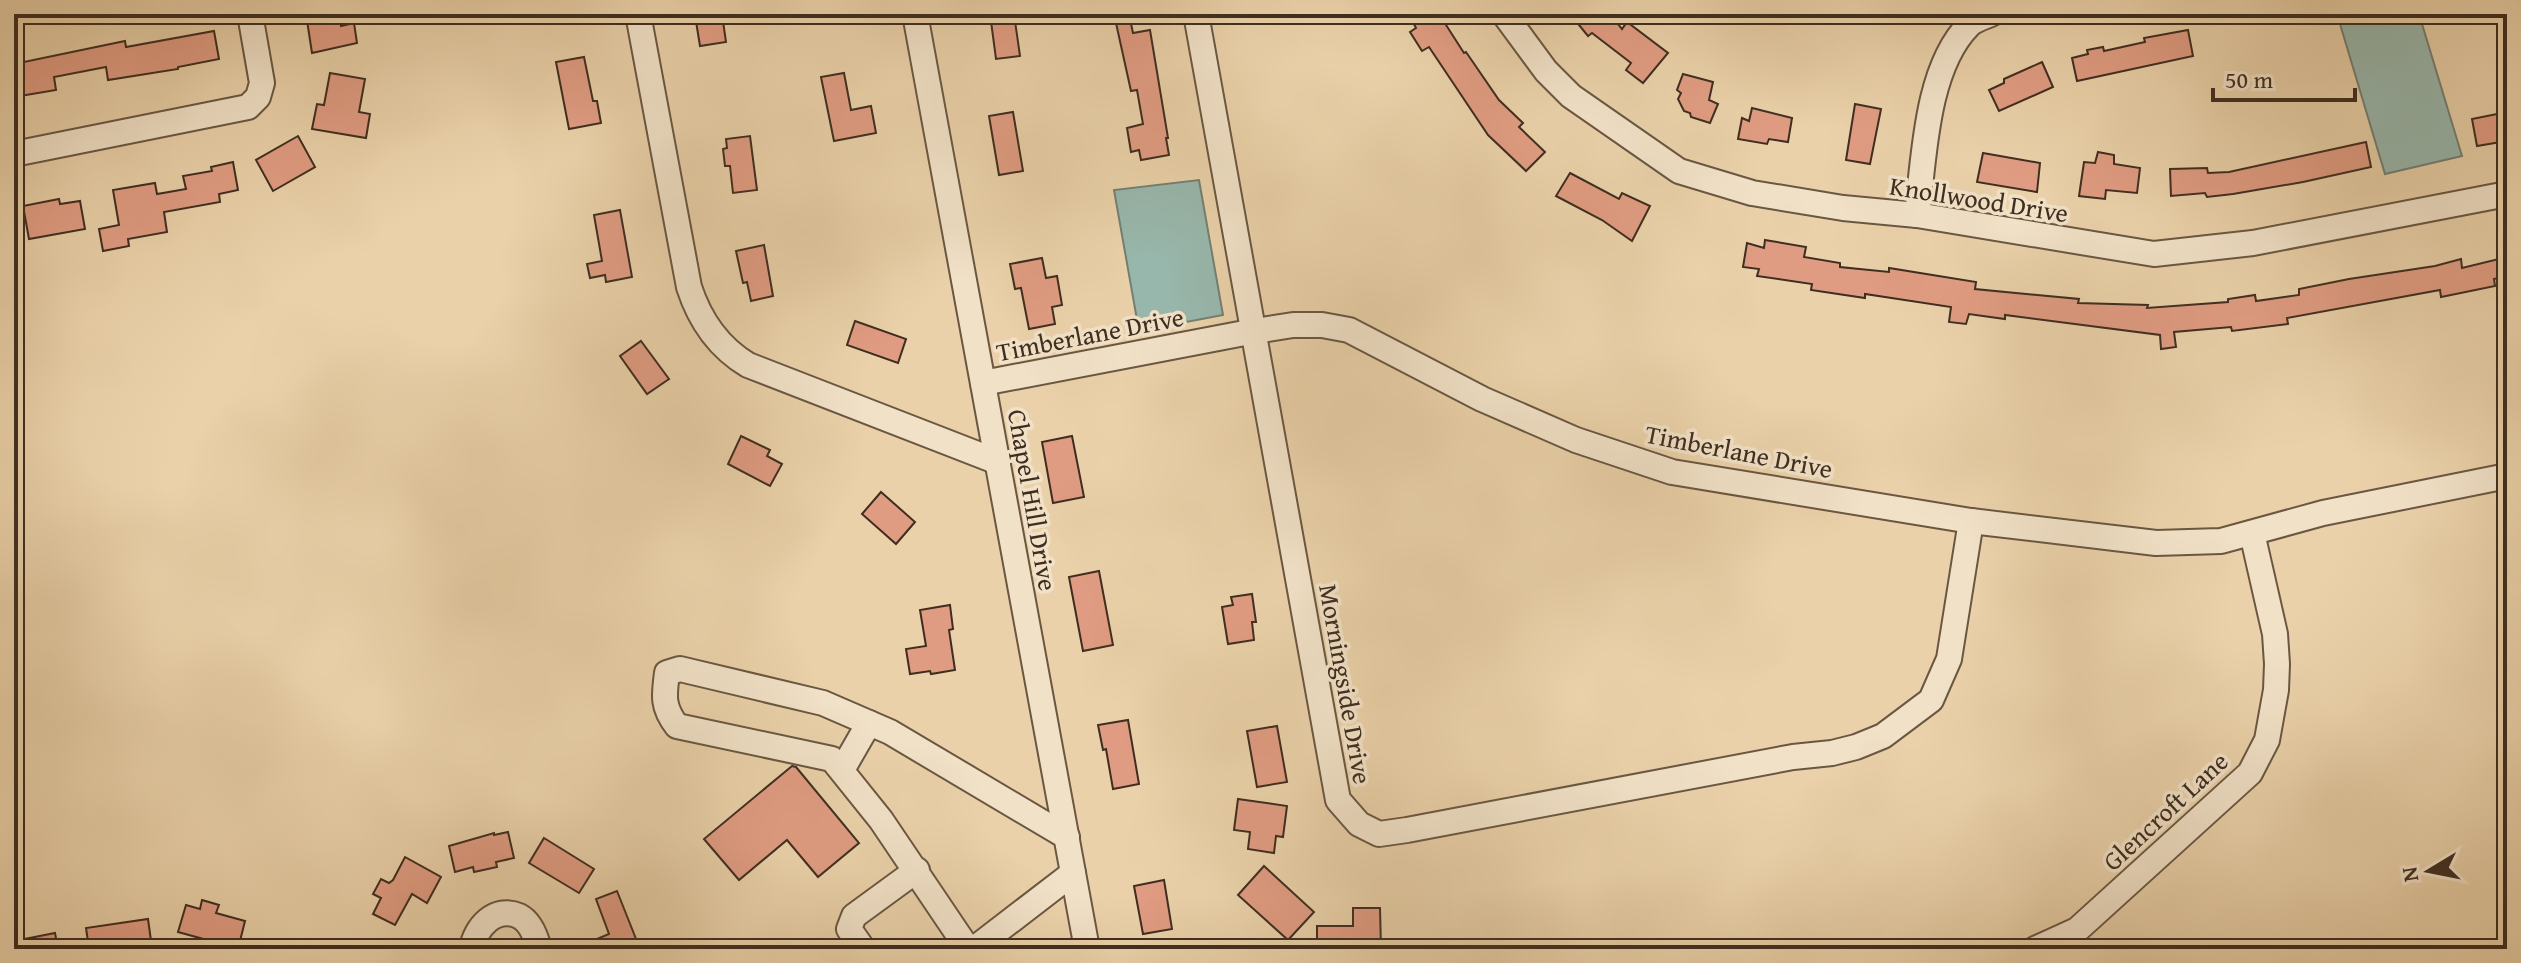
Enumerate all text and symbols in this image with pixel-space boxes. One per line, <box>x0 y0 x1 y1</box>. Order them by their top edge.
scale bar <box>2213 52 2355 102</box>
text: 50 m <box>2225 62 2273 97</box>
street label: Knollwood Drive <box>1887 166 2071 232</box>
street label: Timberlane Drive <box>993 297 1187 371</box>
street label: Chapel Hill Drive <box>998 406 1068 594</box>
street label: Timberlane Drive <box>1642 414 1836 488</box>
street label: Morningside Drive <box>1309 581 1383 787</box>
street label: Glencroft Lane <box>2093 742 2237 880</box>
north arrow <box>2389 831 2469 911</box>
text: N <box>2392 864 2426 884</box>

